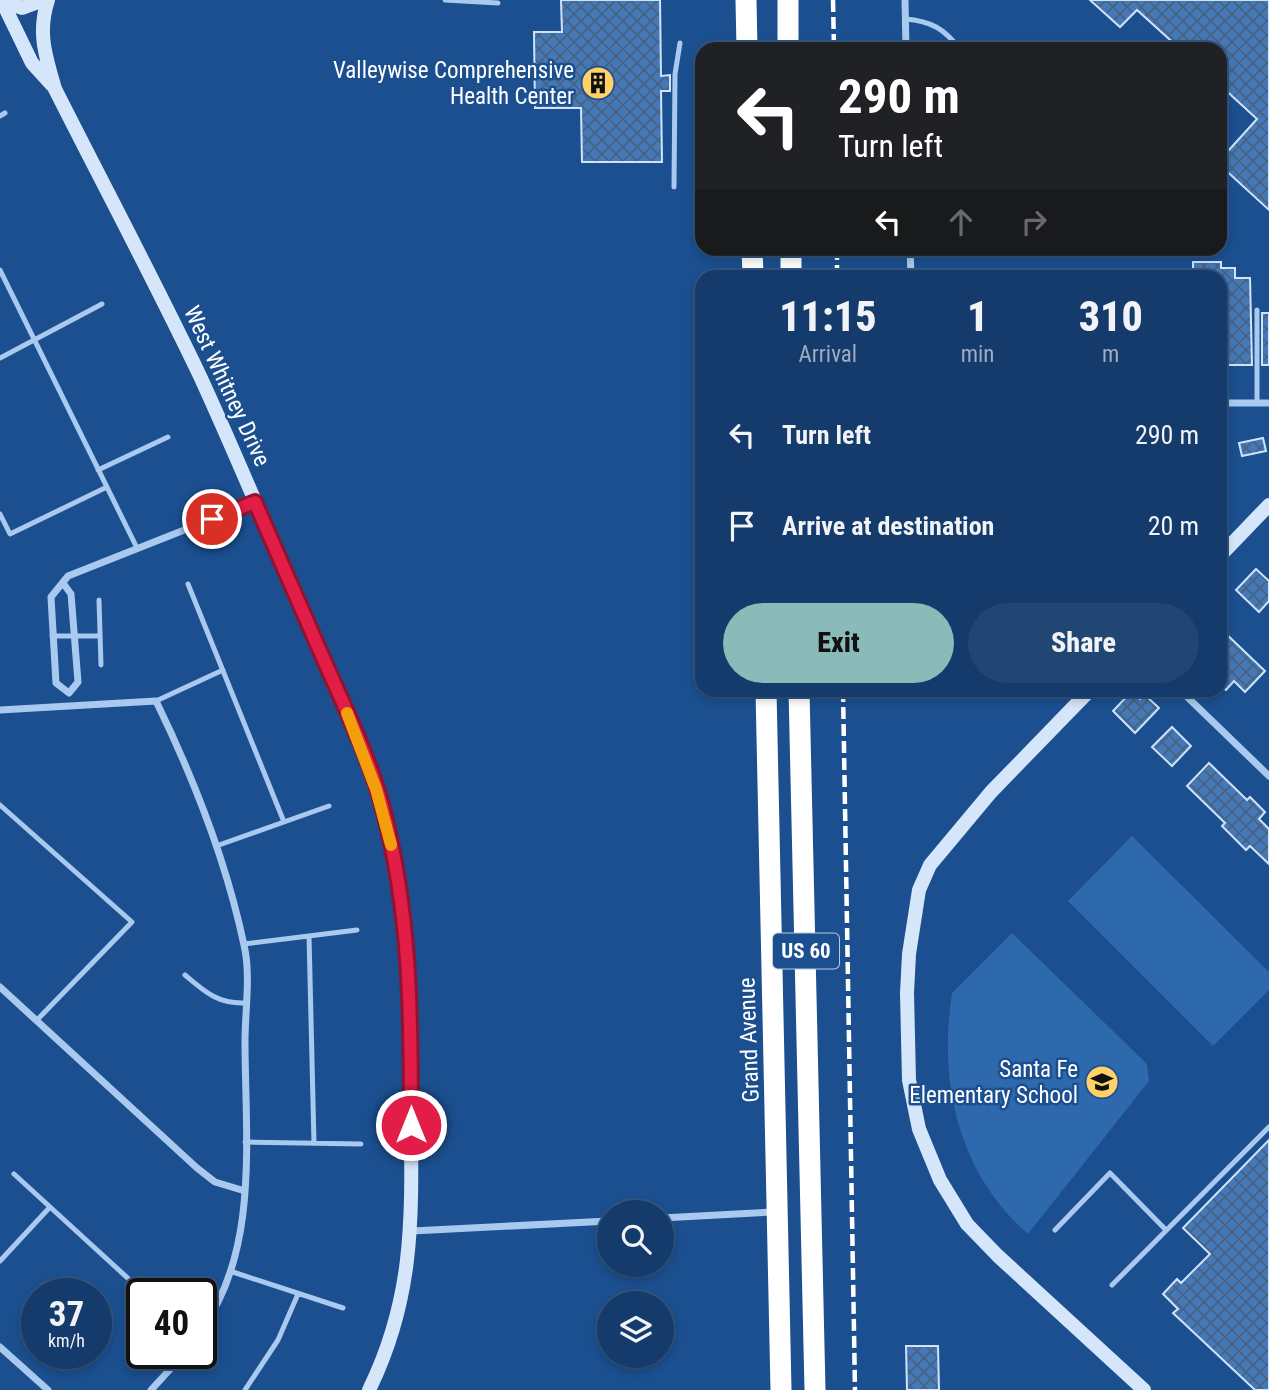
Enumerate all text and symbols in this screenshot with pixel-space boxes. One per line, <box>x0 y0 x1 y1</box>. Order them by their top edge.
place label: Valleywise Comprehensive Health Center <box>333 57 574 110</box>
building icon: Valleywise Comprehensive Health Center <box>579 64 617 102</box>
text: 290 m <box>838 68 960 125</box>
icon: left <box>723 70 814 161</box>
text: Turn left <box>838 127 943 165</box>
icon: left <box>869 203 907 241</box>
icon: ahead <box>942 203 980 241</box>
icon: right <box>1015 203 1053 241</box>
text: 11:15 <box>779 292 876 341</box>
text: 1 <box>967 292 988 341</box>
text: 310 <box>1079 292 1143 341</box>
street label: West Whitney Drive <box>178 302 276 470</box>
text: Arrival <box>799 341 857 368</box>
text: min <box>961 341 994 368</box>
text: m <box>1102 341 1119 368</box>
icon: left <box>723 416 761 454</box>
text: Turn left <box>782 420 871 450</box>
text: 290 m <box>1135 420 1199 450</box>
pin <box>182 489 242 549</box>
icon: arrive <box>193 500 231 538</box>
icon: arrive <box>723 507 761 545</box>
text: Arrive at destination <box>782 511 994 541</box>
text: 20 m <box>1148 511 1199 541</box>
button: Exit <box>723 603 954 683</box>
button: Share <box>968 603 1199 683</box>
road number: US 60 <box>773 934 839 968</box>
street label: Grand Avenue <box>733 977 765 1103</box>
place label: Santa Fe Elementary School <box>909 1056 1078 1109</box>
school or university icon: Santa Fe Elementary School <box>1083 1063 1121 1101</box>
position arrow <box>374 1088 448 1162</box>
map controls <box>597 1200 674 1368</box>
button: search <box>597 1200 674 1277</box>
speed limit sign: 40 <box>126 1278 217 1369</box>
button: layers <box>597 1291 674 1368</box>
text: 37 <box>49 1294 84 1335</box>
text: km/h <box>48 1330 85 1351</box>

